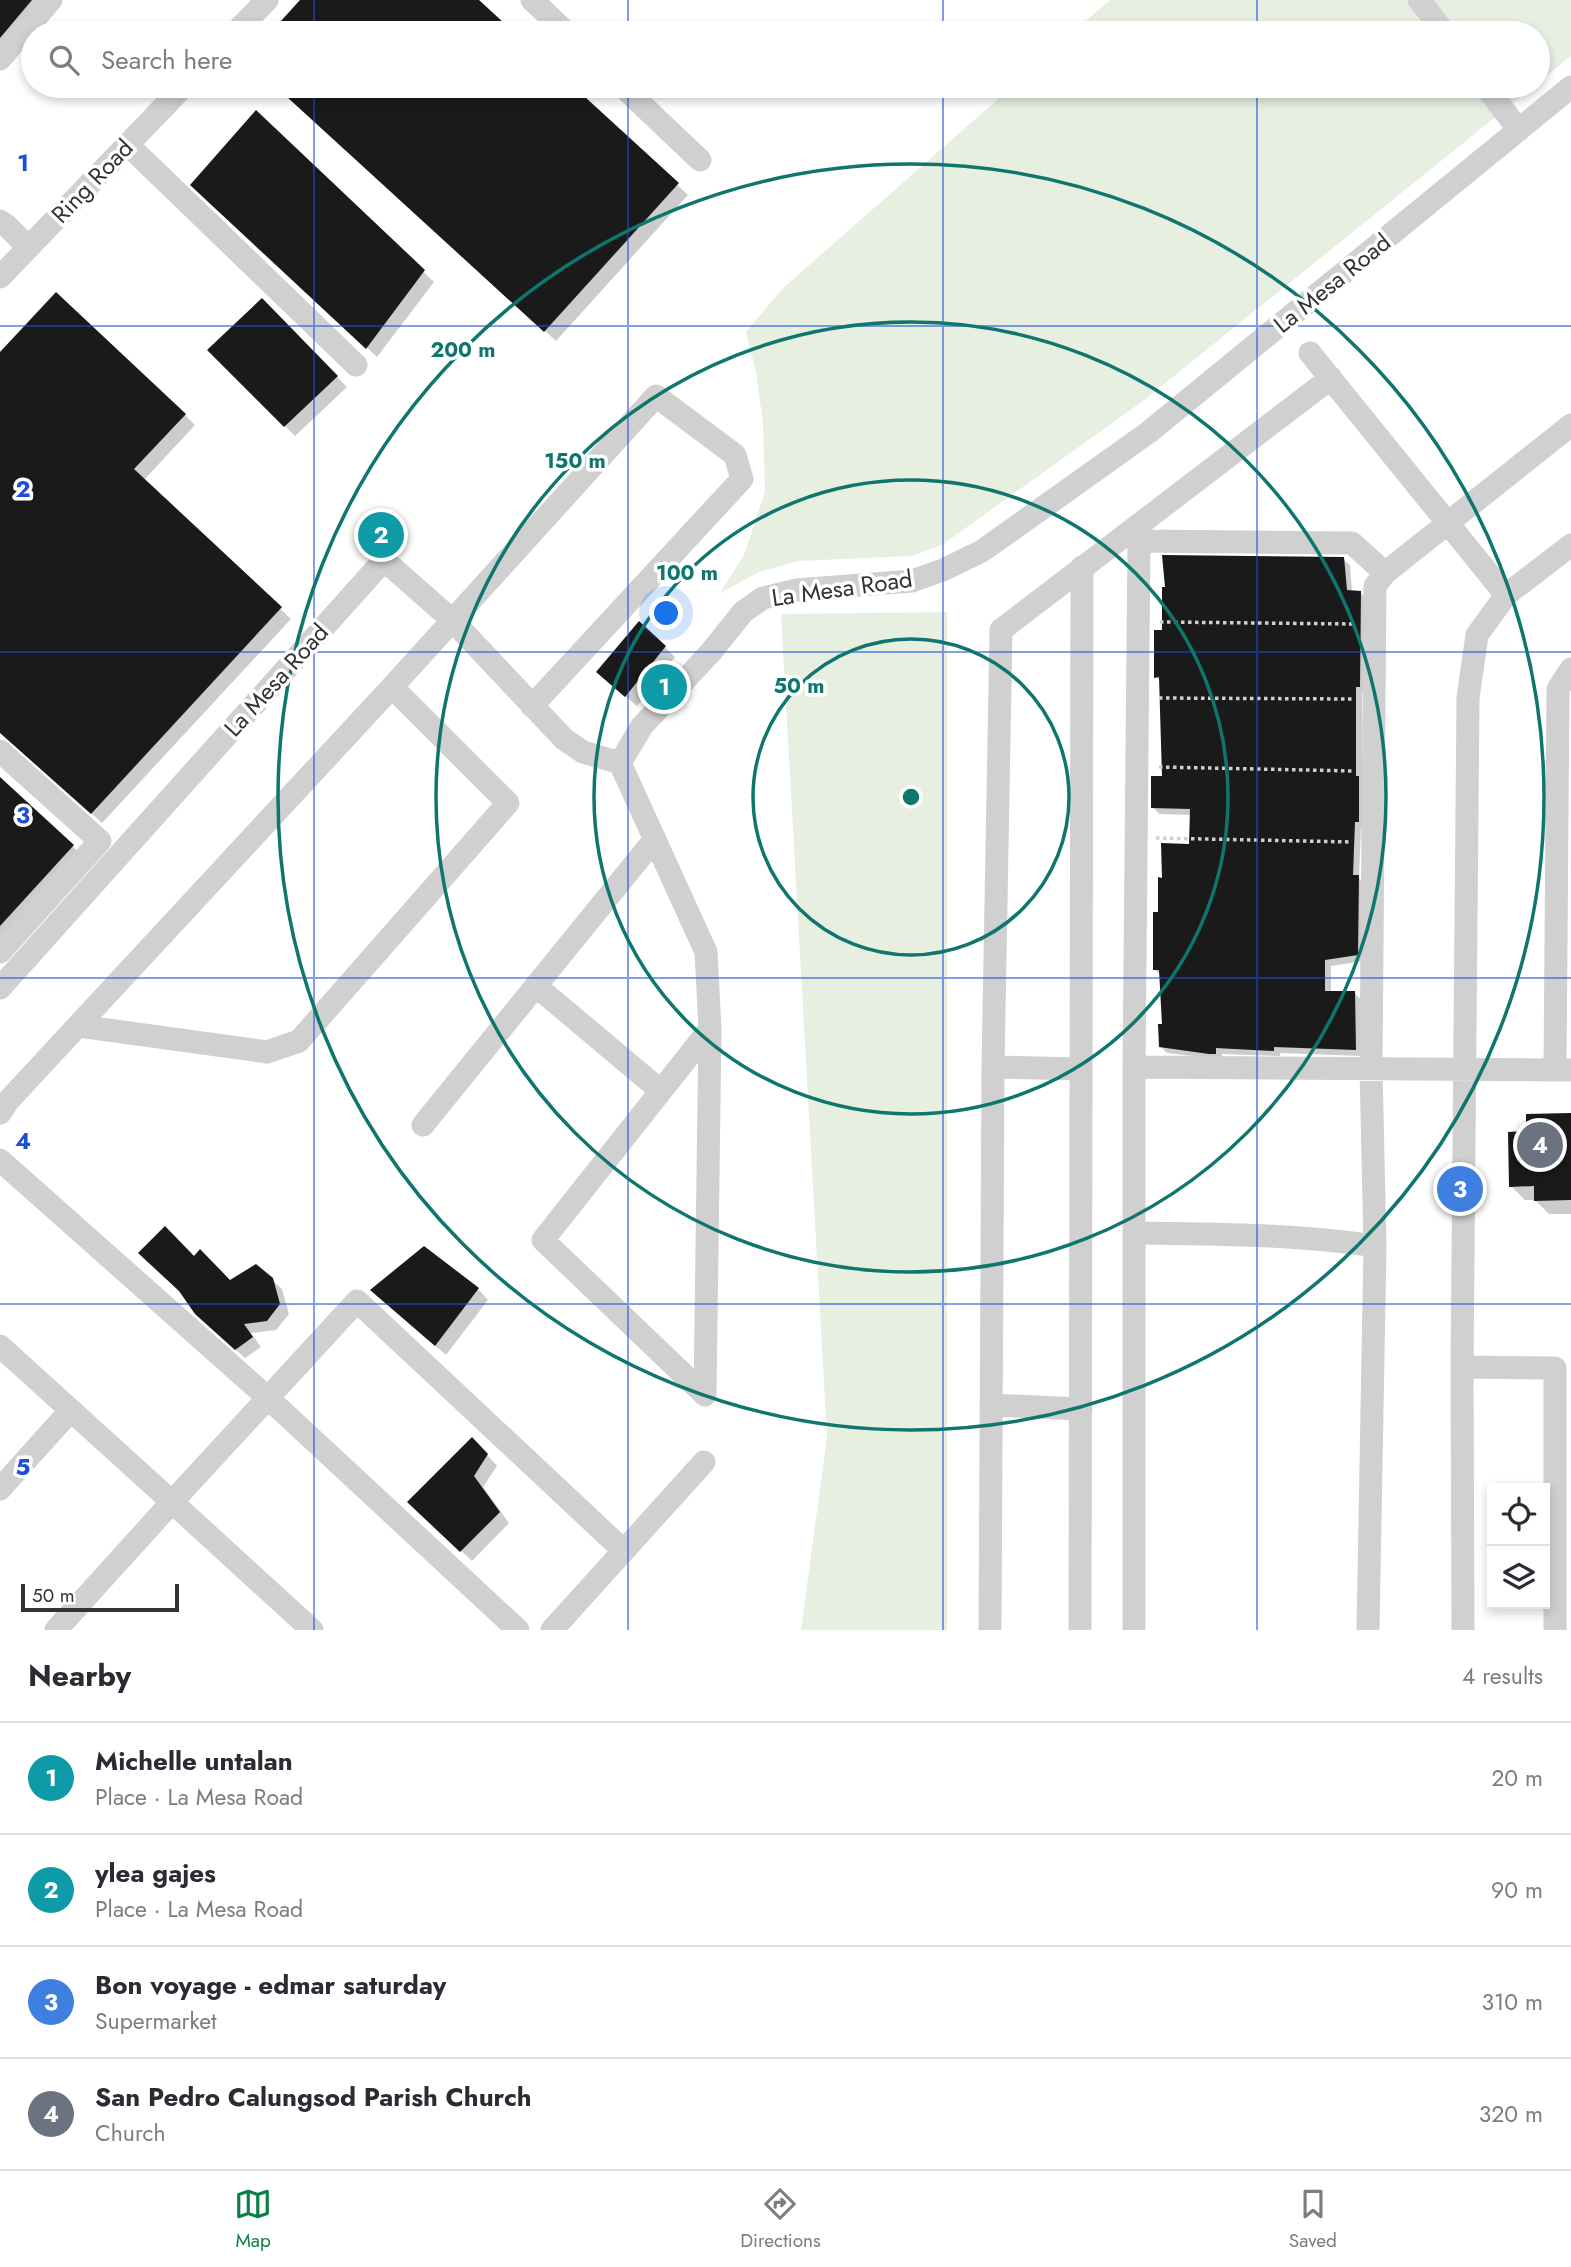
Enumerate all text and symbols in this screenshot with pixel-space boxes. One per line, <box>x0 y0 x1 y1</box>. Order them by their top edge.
search box <box>21 21 1550 98</box>
icon: search <box>45 41 83 79</box>
text: Search here <box>101 41 233 79</box>
street label: Ring Road <box>43 131 141 231</box>
text: 1 <box>17 146 29 180</box>
street label: La Mesa Road <box>1266 225 1398 341</box>
text: 200 m <box>430 335 496 365</box>
text: 150 m <box>544 446 606 476</box>
text: 2 <box>15 472 31 506</box>
pin: 2 <box>358 509 404 561</box>
text: 100 m <box>656 558 718 588</box>
street label: La Mesa Road <box>769 561 915 615</box>
your location <box>649 596 683 630</box>
street label: La Mesa Road <box>216 616 336 744</box>
pin: 1 <box>641 661 687 713</box>
text: 50 m <box>774 671 824 701</box>
centre of rings <box>899 785 923 809</box>
text: 3 <box>16 798 30 832</box>
pin: 4 <box>1517 1119 1563 1171</box>
text: 4 <box>15 1124 31 1158</box>
pin: 3 <box>1437 1163 1483 1215</box>
text: 5 <box>16 1450 30 1484</box>
map controls <box>1487 1483 1550 1609</box>
button: locate <box>1487 1483 1550 1546</box>
button: layers <box>1487 1546 1550 1609</box>
scale bar <box>21 1581 178 1613</box>
text: 50 m <box>32 1582 75 1609</box>
text: Nearby <box>28 1654 131 1697</box>
text: 4 results <box>1462 1659 1543 1693</box>
text: Michelle untalan <box>95 1742 293 1780</box>
text: 1 <box>45 1761 57 1795</box>
text: 20 m <box>1491 1761 1543 1795</box>
text: Place · La Mesa Road <box>95 1780 303 1814</box>
text: ylea gajes <box>95 1854 216 1892</box>
text: 2 <box>43 1873 59 1907</box>
text: 90 m <box>1491 1873 1543 1907</box>
text: Place · La Mesa Road <box>95 1892 303 1926</box>
text: Bon voyage - edmar saturday <box>95 1966 446 2004</box>
text: 3 <box>44 1985 58 2019</box>
text: 310 m <box>1481 1985 1543 2019</box>
text: Supermarket <box>95 2004 217 2038</box>
text: San Pedro Calungsod Parish Church <box>95 2078 532 2116</box>
text: 4 <box>43 2097 59 2131</box>
text: 320 m <box>1479 2097 1543 2131</box>
text: Church <box>95 2116 166 2150</box>
tab: Map <box>234 2185 272 2254</box>
tab: Directions <box>740 2185 821 2254</box>
tab: Saved <box>1289 2185 1337 2254</box>

